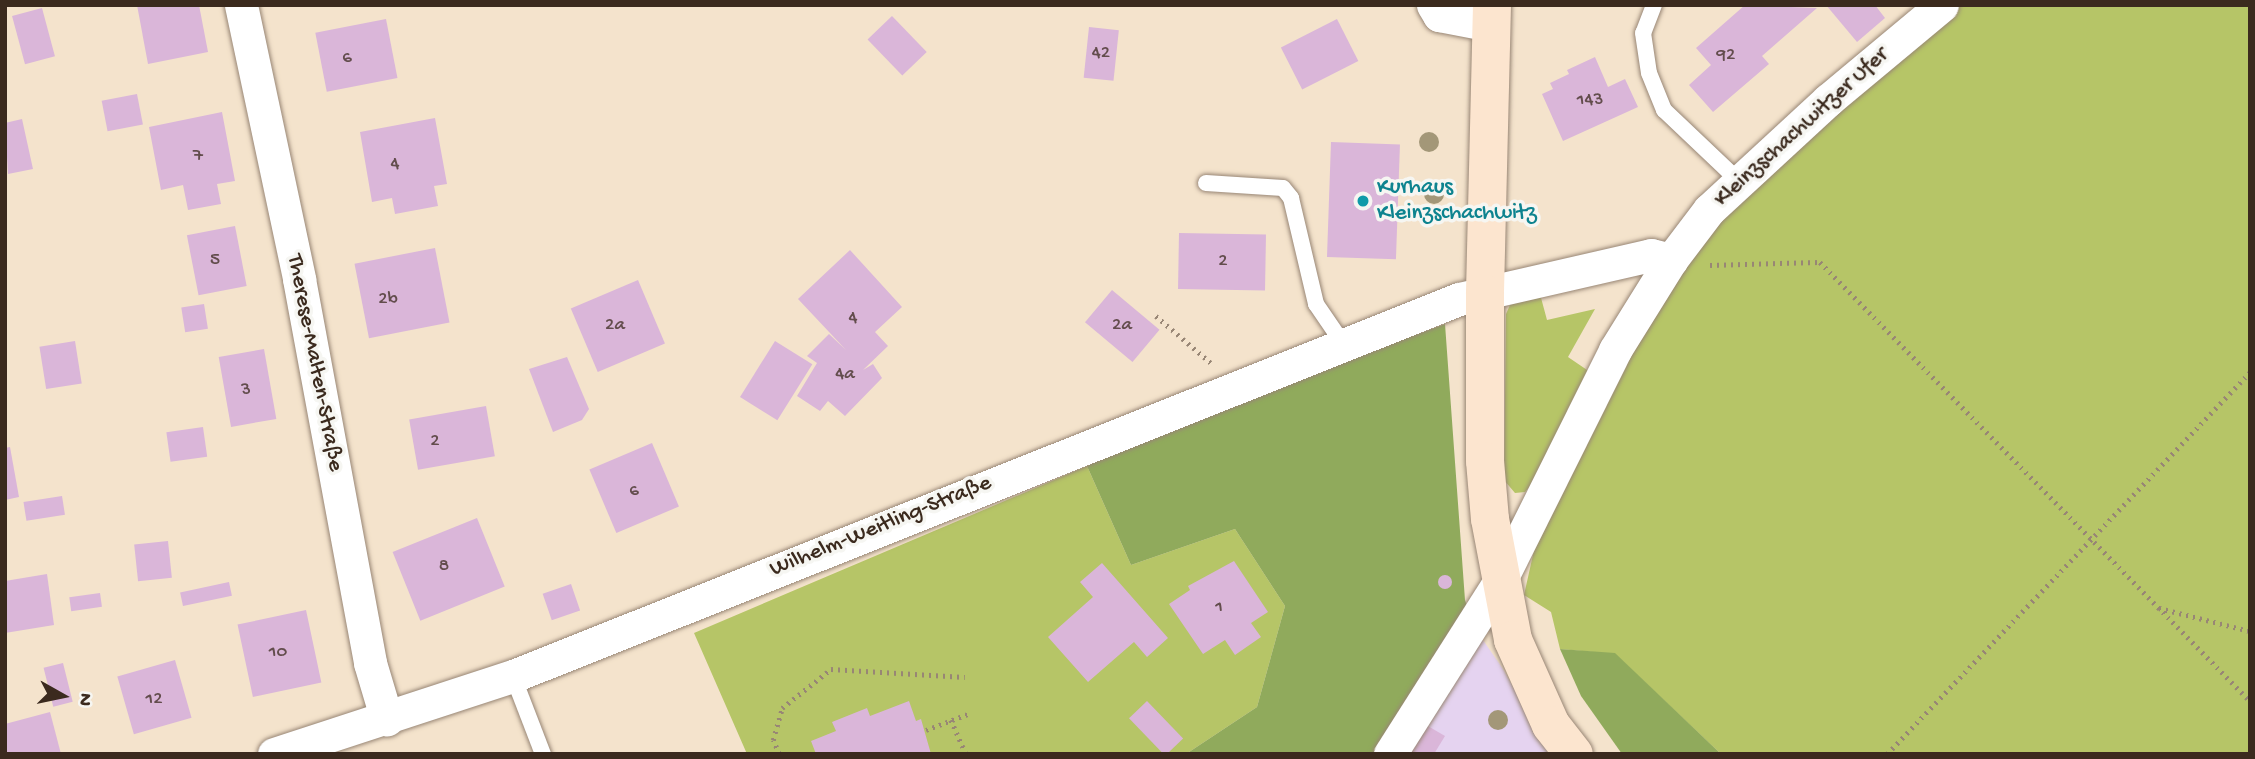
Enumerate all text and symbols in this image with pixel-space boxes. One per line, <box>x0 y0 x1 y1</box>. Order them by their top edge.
street label: Kleinzschachwitzer Ufer <box>1709 42 1895 214</box>
house number: 42 <box>1092 43 1110 65</box>
house number: 92 <box>1717 45 1735 67</box>
house number: 6 <box>342 48 352 70</box>
house number: 143 <box>1577 90 1603 112</box>
house number: 7 <box>193 146 203 168</box>
house number: 4 <box>391 154 399 176</box>
place label: Kurhaus Kleinzschachwitz <box>1377 174 1537 228</box>
marker: Kurhaus Kleinzschachwitz <box>1355 193 1371 209</box>
house number: 5 <box>210 250 220 272</box>
house number: 2 <box>1218 251 1228 273</box>
street label: Therese-Malten-Straße <box>279 252 349 474</box>
house number: 2b <box>378 289 398 311</box>
house number: 4 <box>849 308 857 330</box>
house number: 2a <box>605 315 625 337</box>
house number: 2a <box>1112 315 1132 337</box>
house number: 4a <box>835 364 855 386</box>
house number: 3 <box>241 380 251 402</box>
house number: 2 <box>430 431 440 453</box>
street label: Wilhelm-Weitling-Straße <box>766 470 996 584</box>
house number: 6 <box>629 481 639 503</box>
house number: 8 <box>439 556 449 578</box>
house number: 1 <box>1215 597 1223 619</box>
house number: 10 <box>269 642 287 664</box>
north arrow <box>28 661 98 731</box>
house number: 12 <box>146 689 162 711</box>
text: N <box>72 691 97 707</box>

